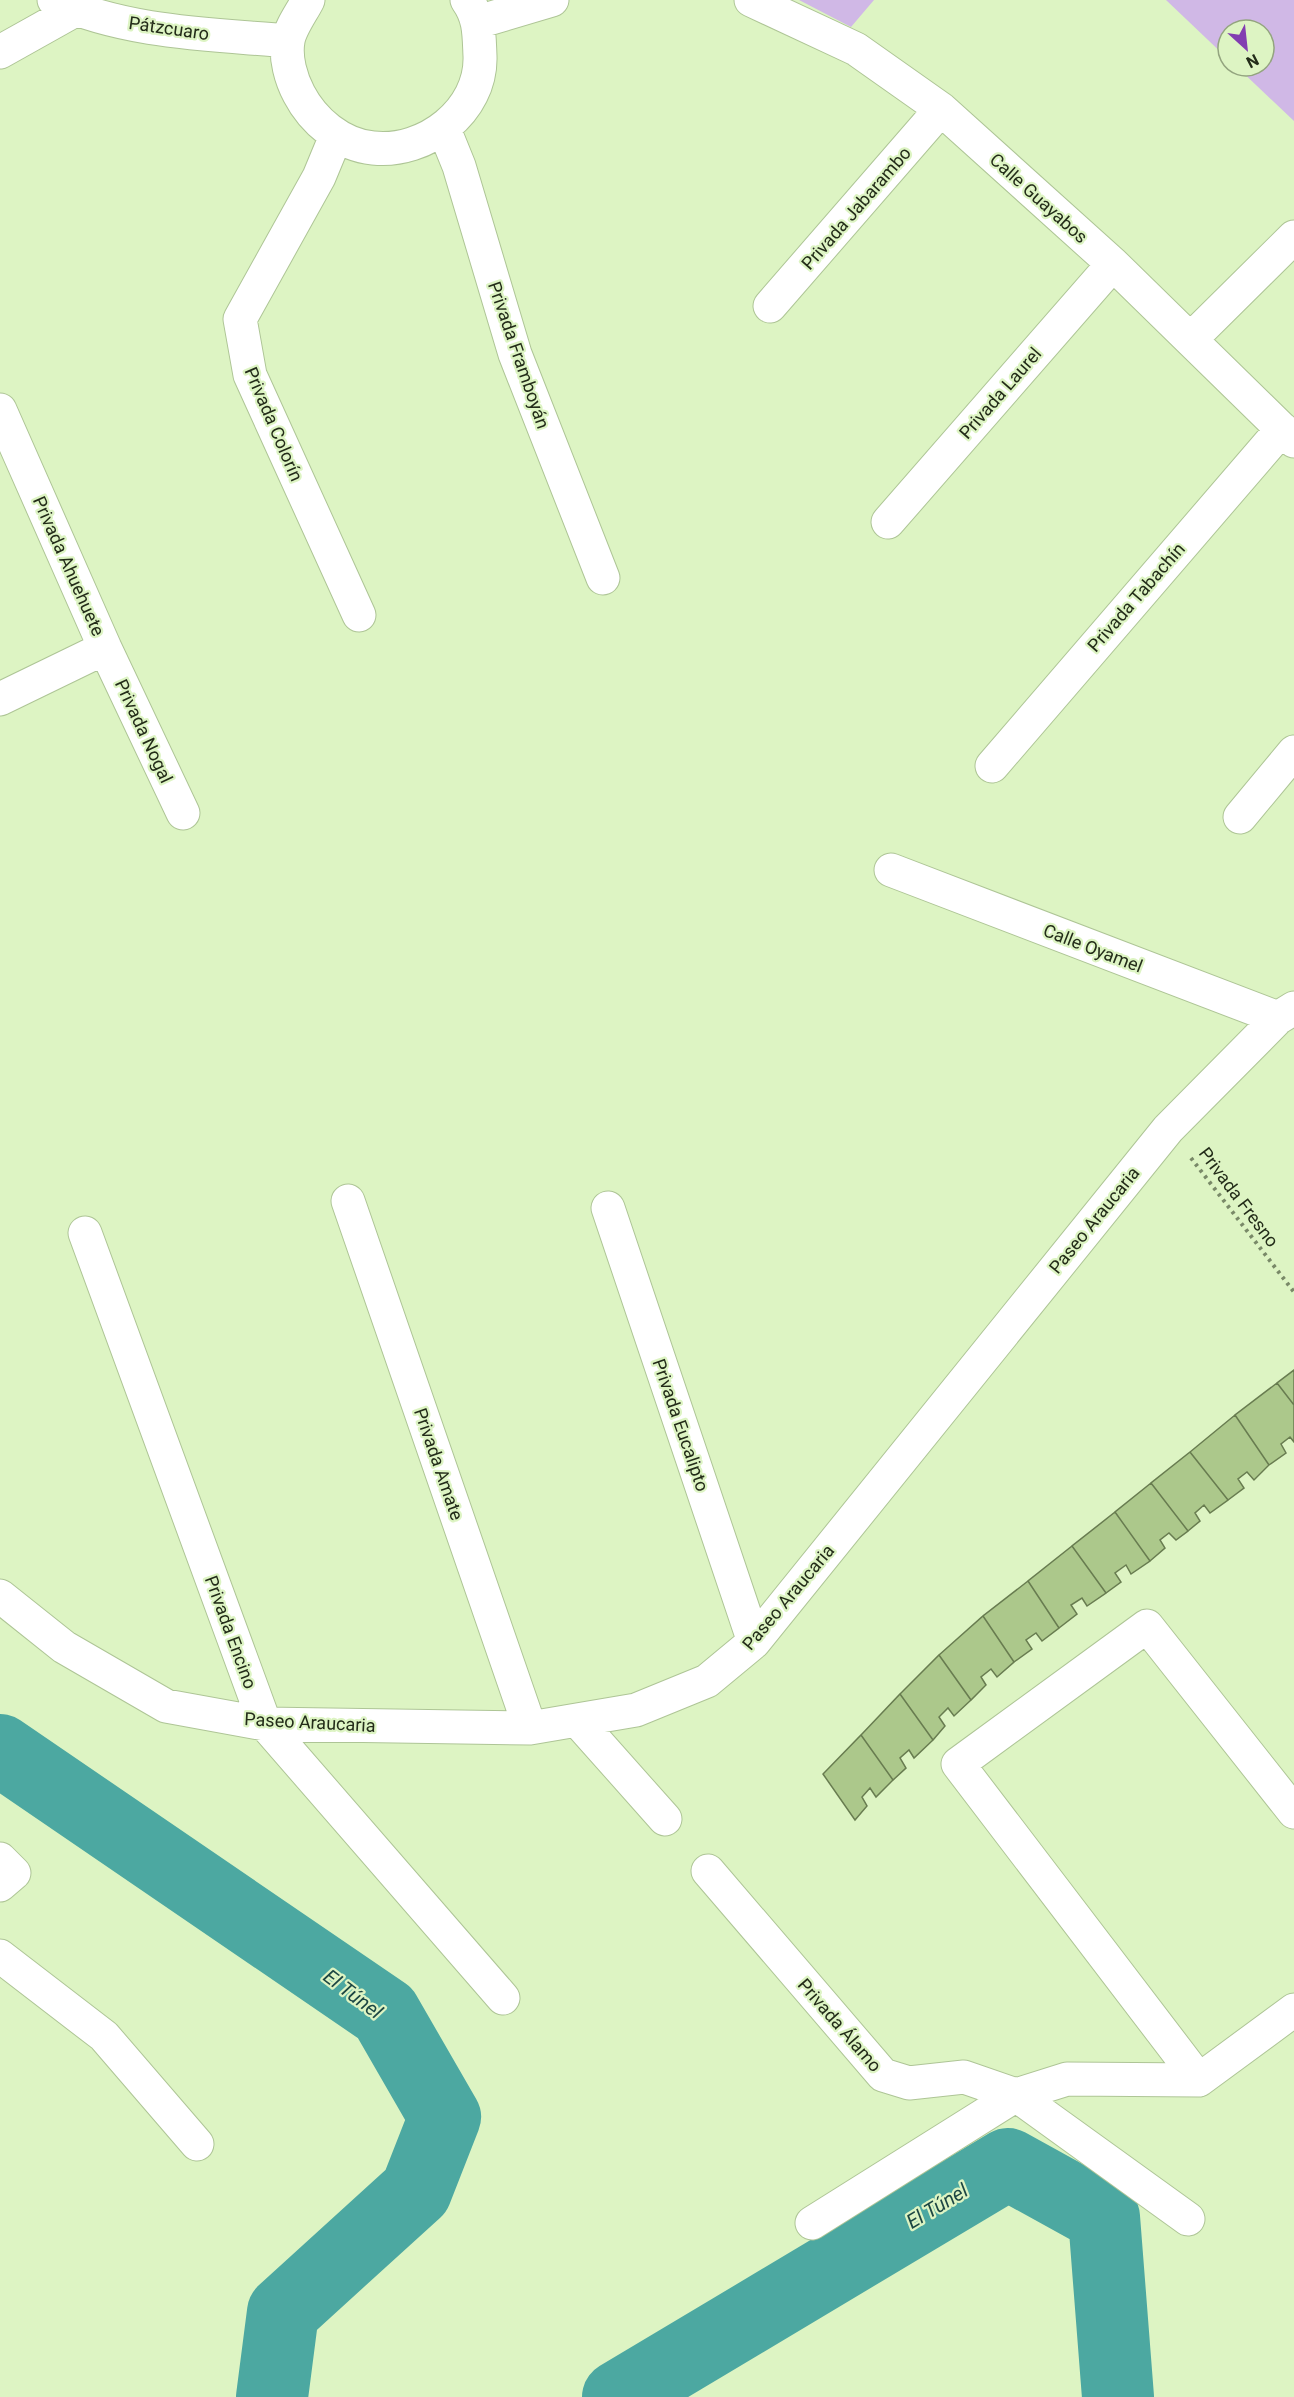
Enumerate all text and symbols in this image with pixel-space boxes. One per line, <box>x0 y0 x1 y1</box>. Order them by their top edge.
street label: Pátzcuaro <box>127 12 211 44</box>
north arrow <box>1216 18 1276 78</box>
text: N <box>1243 50 1262 72</box>
street label: Privada Jabarambo <box>797 142 915 274</box>
street label: Calle Guayabos <box>986 149 1092 247</box>
street label: Privada Framboyán <box>484 279 554 431</box>
street label: Privada Laurel <box>955 343 1045 443</box>
street label: Privada Colorín <box>241 364 307 484</box>
street label: Privada Ahuehuete <box>29 493 109 639</box>
street label: Privada Tabachín <box>1083 538 1189 656</box>
street label: Privada Nogal <box>111 676 177 786</box>
street label: Calle Oyamel <box>1040 919 1146 977</box>
street label: Privada Fresno <box>1195 1143 1283 1251</box>
street label: Paseo Araucaria <box>1045 1162 1143 1278</box>
street label: Privada Eucalipto <box>648 1356 714 1494</box>
street label: Privada Amate <box>410 1405 468 1523</box>
street label: Paseo Araucaria <box>738 1540 838 1654</box>
street label: Privada Encino <box>201 1573 261 1691</box>
street label: Paseo Araucaria <box>244 1708 376 1736</box>
water label: El Túnel <box>319 1964 387 2024</box>
street label: Privada Álamo <box>794 1974 886 2076</box>
water label: El Túnel <box>902 2178 972 2234</box>

